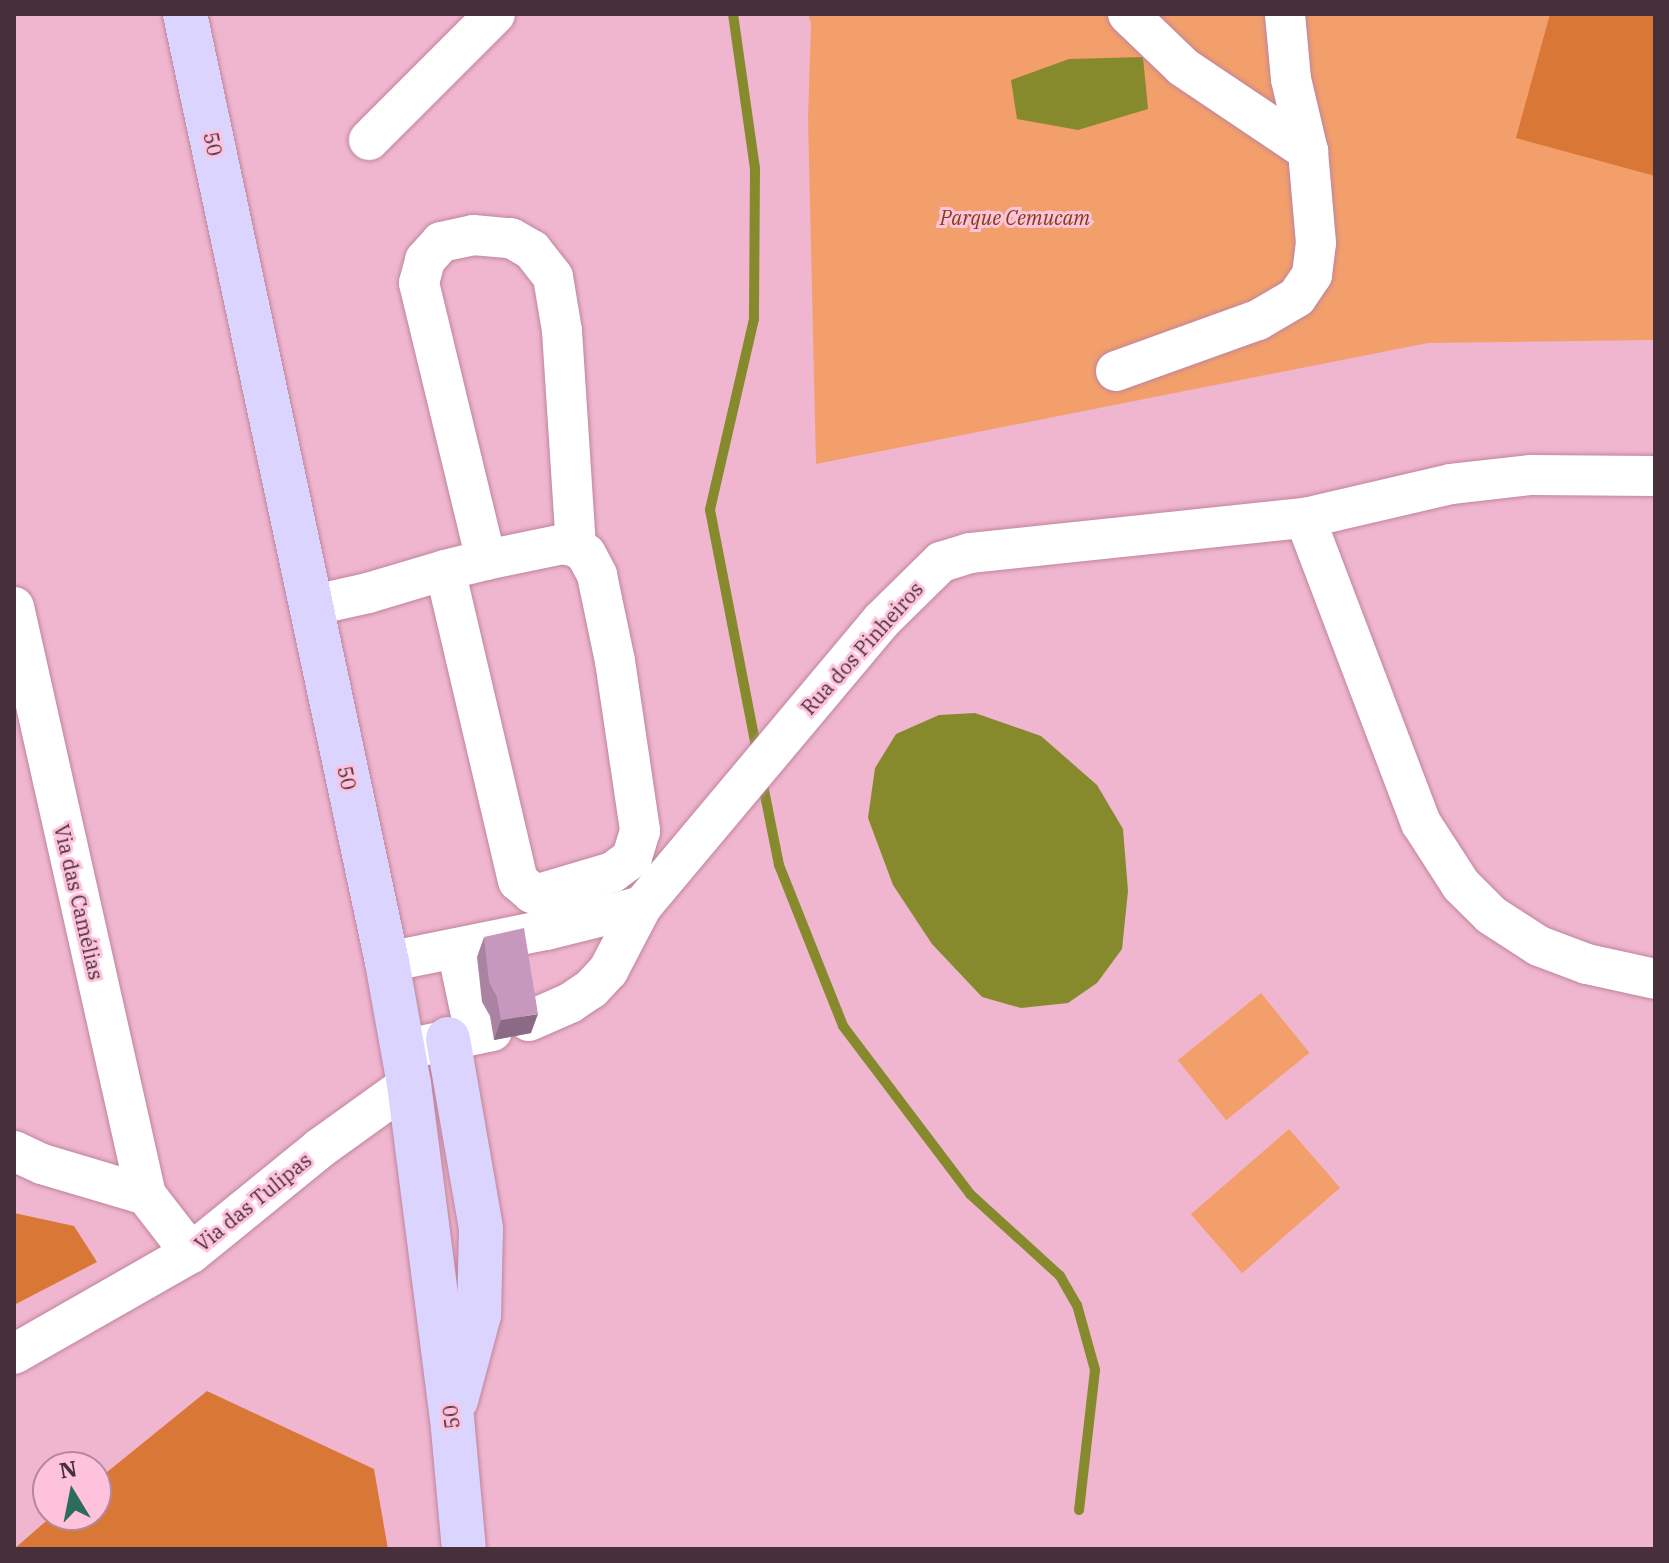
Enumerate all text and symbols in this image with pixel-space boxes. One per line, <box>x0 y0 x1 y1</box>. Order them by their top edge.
street label: 50 <box>199 130 227 158</box>
park label: Parque Cemucam <box>940 205 1090 229</box>
street label: Rua dos Pinheiros <box>796 577 928 719</box>
street label: 50 <box>333 764 361 792</box>
street label: Via das Camélias <box>49 822 109 982</box>
street label: Via das Tulipas <box>190 1148 316 1256</box>
street label: 50 <box>438 1404 464 1430</box>
north arrow <box>32 1451 112 1531</box>
text: N <box>57 1453 79 1485</box>

